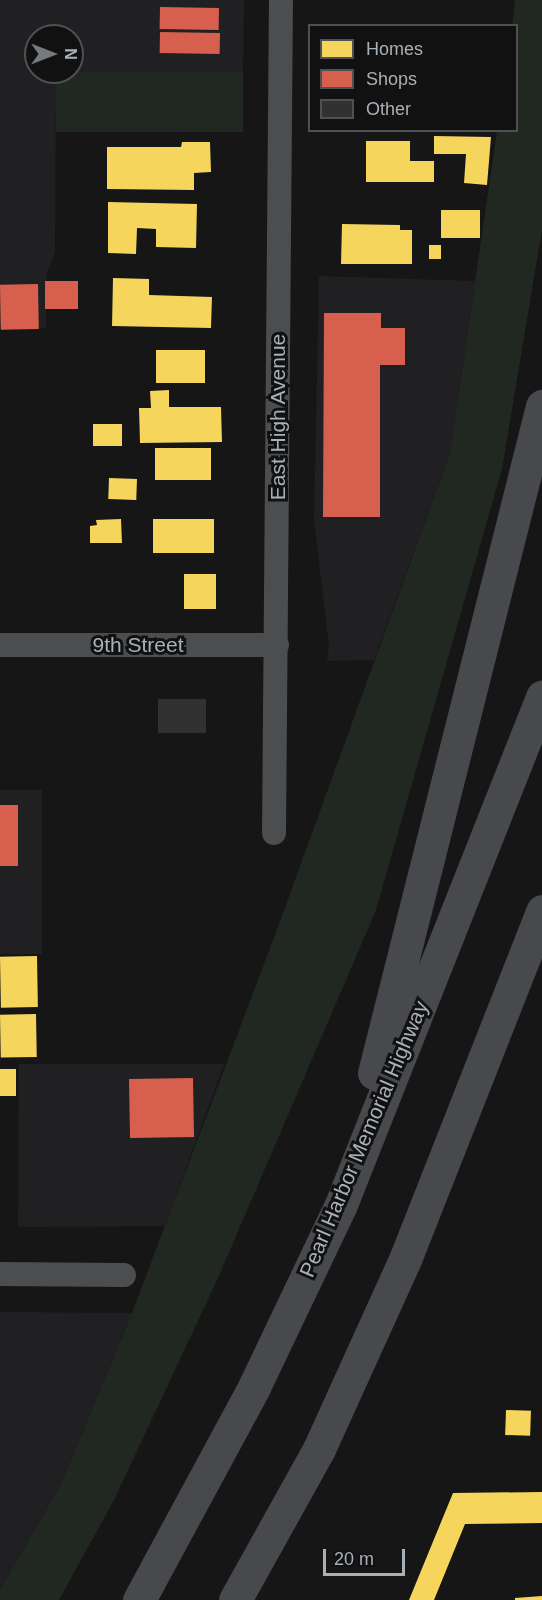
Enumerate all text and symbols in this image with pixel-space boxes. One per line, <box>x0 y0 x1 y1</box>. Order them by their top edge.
north arrow <box>24 24 84 84</box>
legend <box>308 24 518 132</box>
text: Homes <box>366 39 423 59</box>
text: N <box>62 48 79 60</box>
text: Shops <box>366 69 417 89</box>
text: Other <box>366 99 411 119</box>
street label: East High Avenue <box>265 333 291 501</box>
street label: 9th Street <box>92 632 184 658</box>
street label: Pearl Harbor Memorial Highway <box>294 997 434 1281</box>
scale bar <box>326 1537 408 1575</box>
text: 20 m <box>334 1549 374 1569</box>

